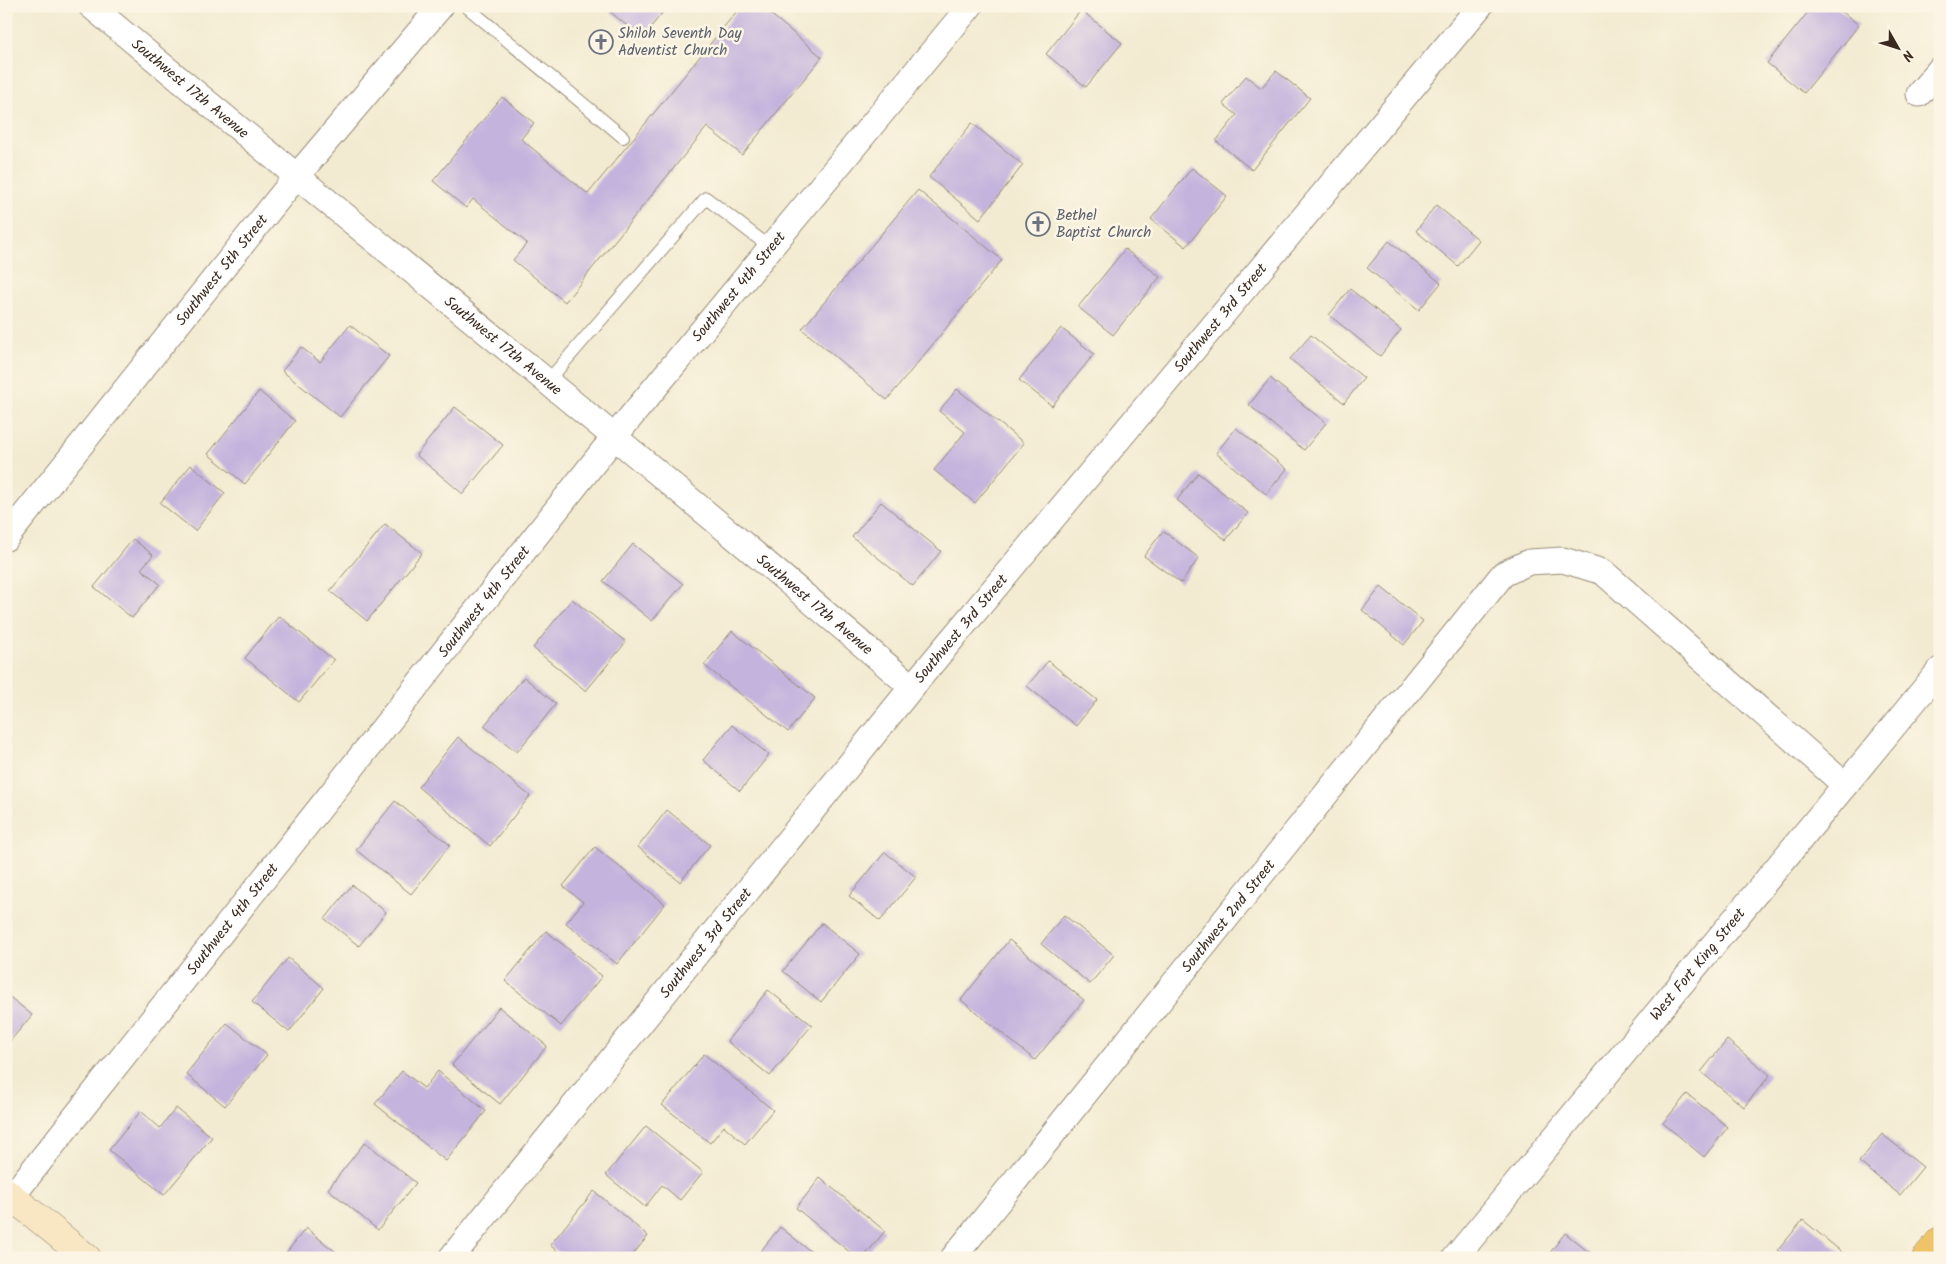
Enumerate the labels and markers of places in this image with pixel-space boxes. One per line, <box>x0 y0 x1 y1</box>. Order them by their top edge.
place label: Shiloh Seventh Day Adventist Church <box>618 22 742 63</box>
church icon: Shiloh Seventh Day Adventist Church <box>588 29 614 55</box>
place label: Bethel Baptist Church <box>1056 204 1151 245</box>
church icon: Bethel Baptist Church <box>1025 211 1051 237</box>

